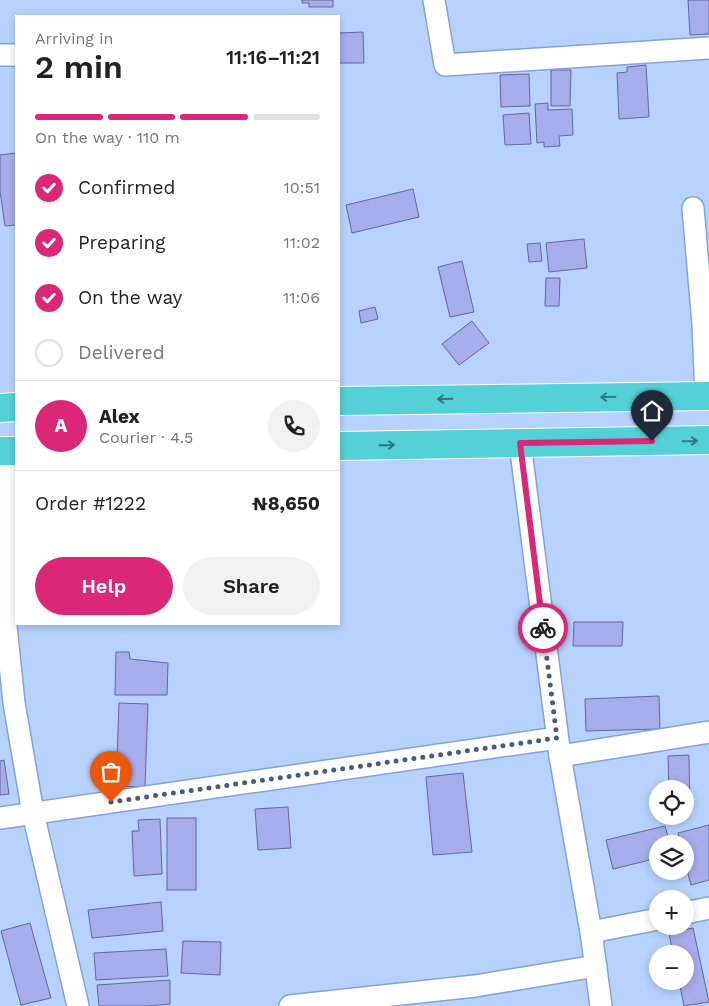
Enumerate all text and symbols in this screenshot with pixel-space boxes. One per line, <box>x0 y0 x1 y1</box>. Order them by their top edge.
text: Arriving in <box>35 29 113 48</box>
text: 11:16–11:21 <box>226 46 320 69</box>
text: 2 min <box>35 48 123 86</box>
text: On the way · 110 m <box>35 128 180 147</box>
icon: check <box>35 174 63 202</box>
text: Confirmed <box>78 176 175 199</box>
text: 10:51 <box>284 178 320 197</box>
icon: check <box>35 229 63 257</box>
text: Preparing <box>78 231 165 254</box>
text: 11:02 <box>284 233 320 252</box>
icon: check <box>35 284 63 312</box>
text: On the way <box>78 286 182 309</box>
text: 11:06 <box>283 288 320 307</box>
text: Delivered <box>78 341 165 364</box>
pin <box>631 390 673 441</box>
one-way arrow <box>600 392 616 402</box>
one-way arrow <box>438 395 454 404</box>
icon: home <box>638 397 666 425</box>
button: phone <box>268 400 320 452</box>
text: Alex <box>99 405 140 428</box>
text: A <box>55 414 67 437</box>
text: Courier · 4.5 <box>99 428 193 447</box>
one-way arrow <box>682 436 698 446</box>
one-way arrow <box>379 440 395 450</box>
text: Order #1222 <box>35 492 146 515</box>
text: ₦8,650 <box>252 492 320 515</box>
button: Help <box>35 557 173 615</box>
button: Share <box>183 557 320 615</box>
courier <box>518 603 568 653</box>
icon: bike <box>529 614 557 642</box>
pin <box>90 751 132 802</box>
icon: bag <box>97 758 125 786</box>
map controls <box>649 780 694 990</box>
button: locate <box>649 780 694 825</box>
button: layers <box>649 835 694 880</box>
button: + <box>649 890 694 935</box>
button: − <box>649 945 694 990</box>

